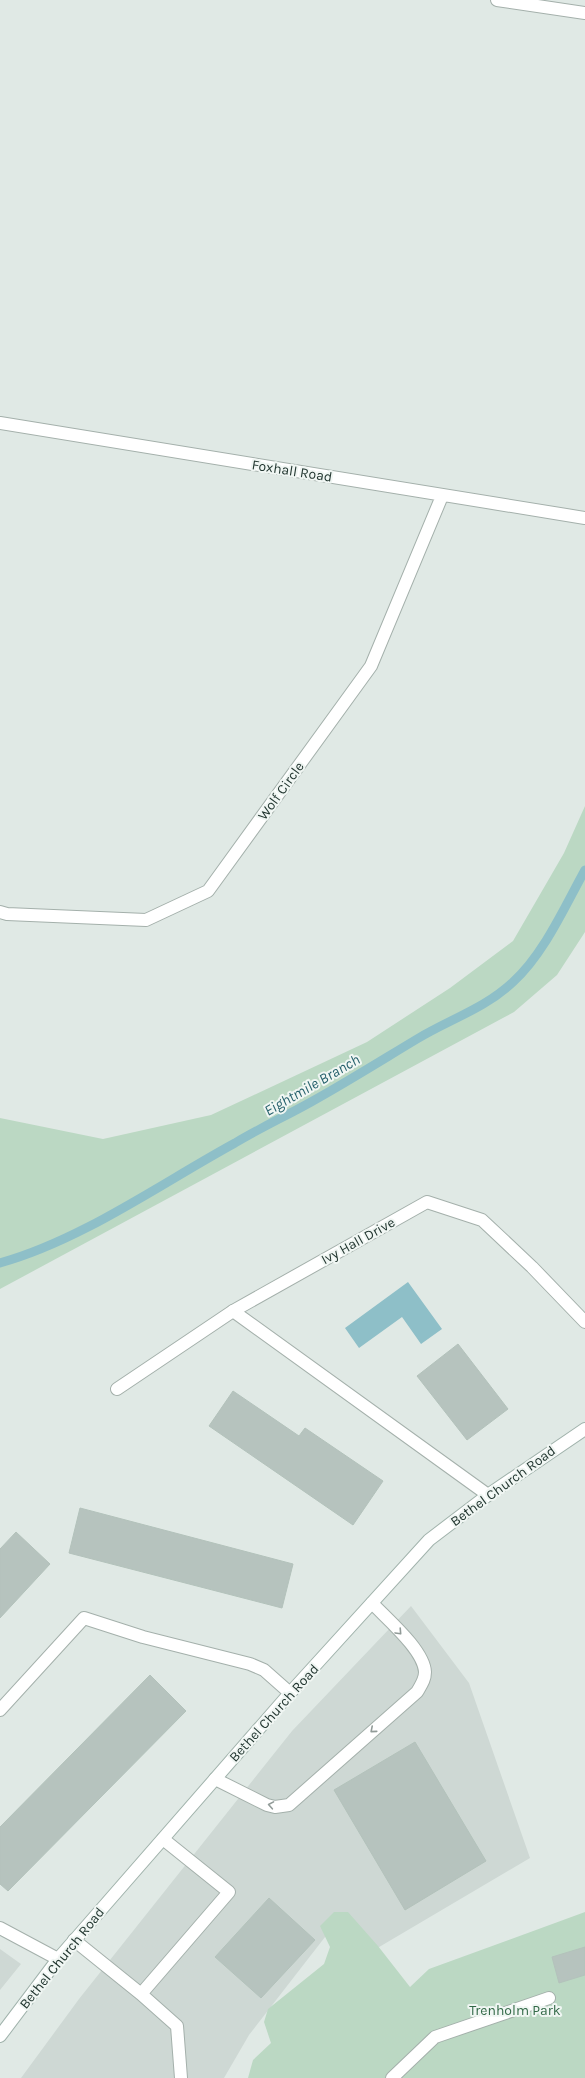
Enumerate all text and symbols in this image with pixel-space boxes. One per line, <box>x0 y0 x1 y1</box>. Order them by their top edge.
street label: Foxhall Road <box>251 456 333 486</box>
street label: Wolf Circle <box>254 759 308 823</box>
water label: Eightmile Branch <box>261 1050 363 1120</box>
street label: Ivy Hall Drive <box>318 1214 398 1268</box>
street label: Bethel Church Road <box>447 1442 559 1530</box>
one-way arrow <box>394 1627 401 1634</box>
street label: Bethel Church Road <box>226 1661 322 1765</box>
one-way arrow <box>370 1726 378 1733</box>
one-way arrow <box>268 1802 275 1810</box>
street label: Bethel Church Road <box>16 1904 108 2012</box>
park label: Trenholm Park <box>469 2002 561 2019</box>

